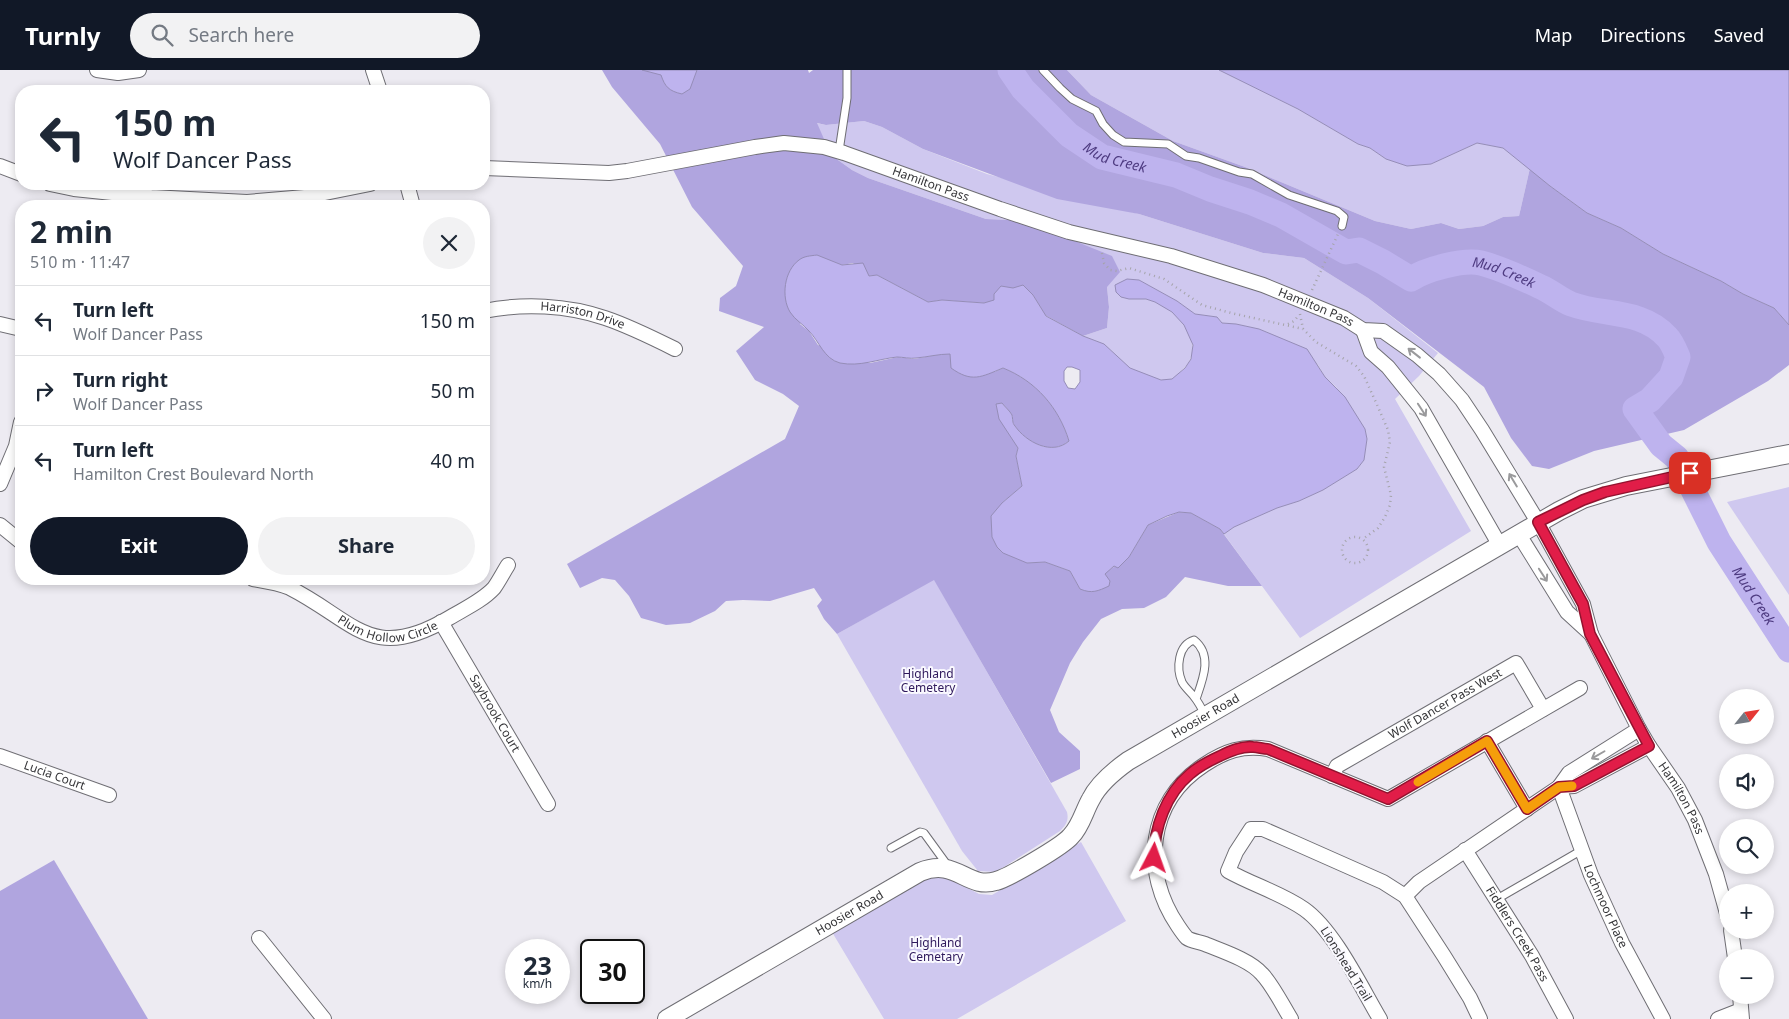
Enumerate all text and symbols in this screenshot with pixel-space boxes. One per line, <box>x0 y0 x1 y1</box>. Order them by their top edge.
search box <box>130 13 480 58</box>
text: Turnly <box>25 19 100 52</box>
icon: search <box>148 21 176 49</box>
text: Search here <box>188 22 294 48</box>
text: Map <box>1535 23 1572 47</box>
text: Directions <box>1600 23 1686 47</box>
text: Saved <box>1714 23 1764 47</box>
text: 150 m <box>113 99 216 146</box>
icon: left <box>30 105 95 170</box>
water label: Mud Creek <box>1080 137 1149 177</box>
text: Wolf Dancer Pass <box>113 144 292 174</box>
street label: Hamilton Pass <box>890 162 972 205</box>
text: 2 min <box>30 211 113 252</box>
button: close <box>423 217 475 269</box>
text: 510 m · 11:47 <box>30 251 130 273</box>
water label: Mud Creek <box>1471 252 1540 292</box>
street label: Hamilton Pass <box>1276 283 1358 330</box>
text: Turn left <box>73 297 154 323</box>
street label: Harriston Drive <box>540 297 628 333</box>
icon: left <box>30 307 58 335</box>
text: 150 m <box>420 308 475 334</box>
text: Wolf Dancer Pass <box>73 323 203 345</box>
one-way arrow <box>1408 347 1421 358</box>
text: Turn right <box>73 367 168 393</box>
icon: right <box>30 377 58 405</box>
text: 50 m <box>431 378 475 404</box>
text: Wolf Dancer Pass <box>73 393 203 415</box>
one-way arrow <box>1417 403 1427 417</box>
text: Turn left <box>73 437 154 463</box>
icon: left <box>30 447 58 475</box>
text: 40 m <box>431 448 475 474</box>
pin <box>1669 452 1711 494</box>
icon: arrive <box>1676 459 1704 487</box>
text: Hamilton Crest Boulevard North <box>73 463 314 485</box>
one-way arrow <box>1507 474 1517 488</box>
button: Exit <box>30 517 248 575</box>
button: Share <box>258 517 475 575</box>
water label: Mud Creek <box>1728 562 1781 629</box>
one-way arrow <box>1538 568 1548 582</box>
street label: Plum Hollow Circle <box>335 611 441 646</box>
street label: Wolf Dancer Pass West <box>1385 664 1505 743</box>
park label: Highland Cemetery <box>901 665 956 696</box>
street label: Saybrook Court <box>466 671 525 756</box>
street label: Hoosier Road <box>1168 689 1242 742</box>
north arrow <box>1719 689 1774 744</box>
map controls <box>1719 689 1774 1004</box>
one-way arrow <box>1591 750 1606 760</box>
button: sound <box>1719 754 1774 809</box>
street label: Lucia Court <box>22 756 88 794</box>
street label: Hamilton Pass <box>1654 758 1709 837</box>
button: search <box>1719 819 1774 874</box>
position arrow <box>1127 831 1179 883</box>
street label: Lochmoor Place <box>1580 862 1632 951</box>
street label: Fiddlers Creek Pass <box>1482 883 1553 985</box>
button: + <box>1719 884 1774 939</box>
street label: Hoosier Road <box>812 886 886 939</box>
street label: Lionshead Trail <box>1317 923 1376 1004</box>
park label: Highland Cemetary <box>909 934 964 965</box>
speed limit sign: 30 <box>580 939 645 1004</box>
text: 23 <box>523 948 552 982</box>
button: − <box>1719 949 1774 1004</box>
text: km/h <box>523 975 552 992</box>

